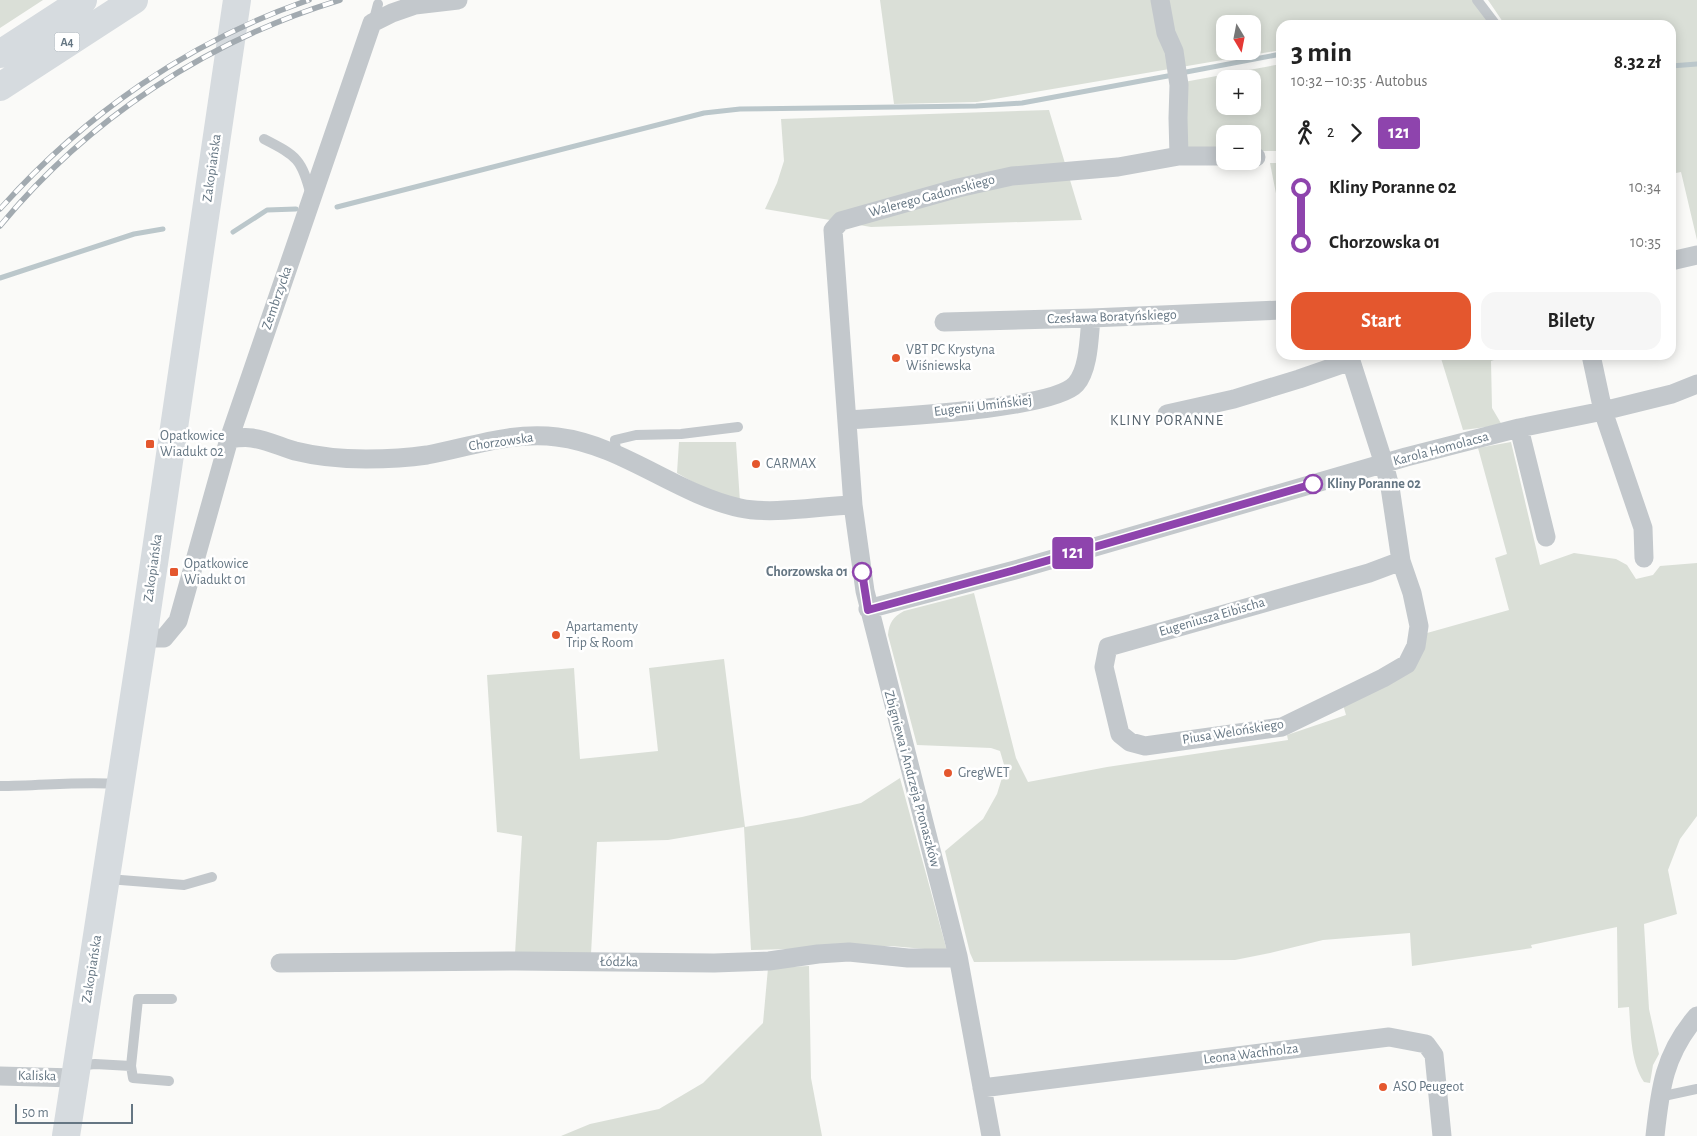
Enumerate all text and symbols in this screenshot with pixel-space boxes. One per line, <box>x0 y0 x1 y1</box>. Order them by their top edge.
north arrow <box>1216 15 1261 60</box>
map controls <box>1216 15 1261 170</box>
road number: A4 <box>54 32 80 52</box>
text: 3 min <box>1291 39 1352 67</box>
text: 8.32 zł <box>1614 53 1661 72</box>
button: + <box>1216 70 1261 115</box>
text: 10:32 – 10:35 · Autobus <box>1291 73 1427 89</box>
icon: walk <box>1291 119 1319 147</box>
icon: forward <box>1342 119 1370 147</box>
text: 2 <box>1327 124 1334 140</box>
text: 121 <box>1388 124 1410 142</box>
button: − <box>1216 125 1261 170</box>
street label: Zakopiańska <box>200 132 224 203</box>
street label: Walerego Gadomskiego <box>867 172 997 220</box>
text: Kliny Poranne 02 <box>1329 178 1457 197</box>
text: 10:34 <box>1629 179 1661 195</box>
text: Chorzowska 01 <box>1329 233 1440 252</box>
text: 10:35 <box>1630 234 1661 250</box>
street label: Zembrzycka <box>260 264 294 331</box>
button: Start <box>1291 292 1471 350</box>
button: Bilety <box>1481 292 1661 350</box>
street label: Czesława Boratyńskiego <box>1047 308 1177 326</box>
place label: VBT PC Krystyna Wiśniewska <box>906 343 995 373</box>
marker: VBT PC Krystyna Wiśniewska <box>890 352 902 364</box>
street label: Eugenii Umińskiej <box>933 393 1033 419</box>
district label: KLINY PORANNE <box>1110 413 1224 428</box>
place label: Opatkowice Wiadukt 02 <box>160 429 224 459</box>
street label: Karola Homolacsa <box>1392 429 1491 469</box>
street label: Chorzowska <box>468 430 535 453</box>
marker: Opatkowice Wiadukt 02 <box>144 438 156 450</box>
place label: CARMAX <box>766 457 816 471</box>
marker: CARMAX <box>750 458 762 470</box>
marker: Kliny Poranne 02 <box>1303 474 1323 494</box>
place label: Kliny Poranne 02 <box>1327 477 1421 491</box>
street label: Zakopiańska <box>141 532 165 603</box>
line badge: 121 <box>1044 537 1102 569</box>
text: 121 <box>1062 544 1084 562</box>
place label: Opatkowice Wiadukt 01 <box>184 557 248 587</box>
marker: Chorzowska 01 <box>852 562 872 582</box>
place label: Chorzowska 01 <box>766 565 848 579</box>
marker: Opatkowice Wiadukt 01 <box>168 566 180 578</box>
street label: Eugeniusza Eibischa <box>1157 595 1267 639</box>
place label: Apartamenty Trip & Room <box>566 620 638 650</box>
marker: Apartamenty Trip & Room <box>550 629 562 641</box>
street label: Zbigniewa i Andrzeja Pronaszków <box>882 689 942 869</box>
street label: Piusa Welońskiego <box>1181 717 1285 747</box>
place label: GregWET <box>958 766 1010 780</box>
marker: GregWET <box>942 767 954 779</box>
street label: Zakopiańska <box>80 933 104 1004</box>
street label: Łódzka <box>600 955 639 969</box>
street label: Leona Wachholza <box>1203 1041 1300 1067</box>
street label: Kaliska <box>18 1069 57 1083</box>
place label: ASO Peugeot <box>1393 1080 1464 1094</box>
marker: ASO Peugeot <box>1377 1081 1389 1093</box>
scale bar <box>15 1101 132 1124</box>
text: 50 m <box>22 1106 49 1120</box>

